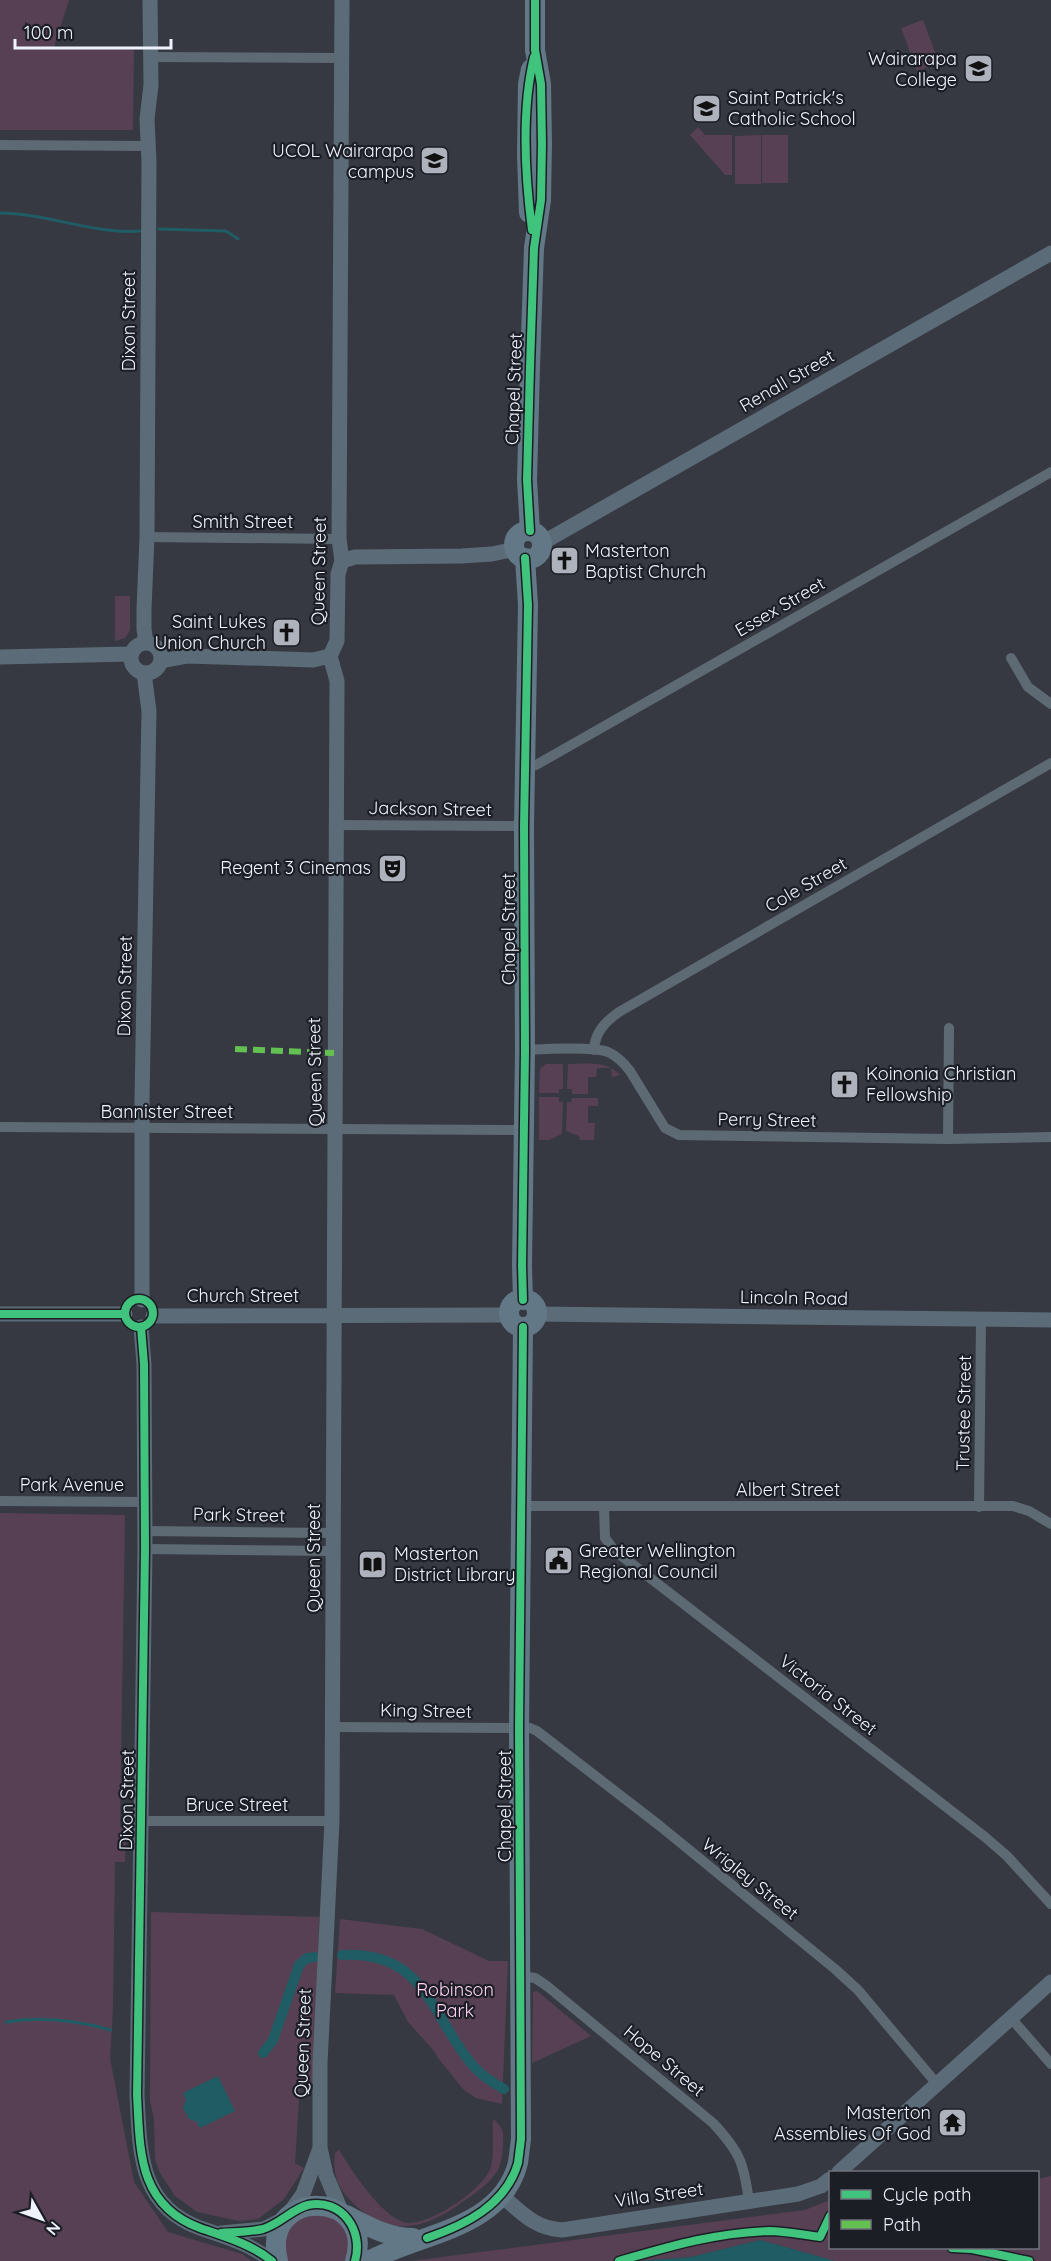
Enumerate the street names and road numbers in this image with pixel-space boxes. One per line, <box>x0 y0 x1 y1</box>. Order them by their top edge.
street label: Dixon Street <box>117 271 140 371</box>
street label: Chapel Street <box>500 333 527 445</box>
street label: Renall Street <box>735 344 838 417</box>
street label: Smith Street <box>193 510 293 533</box>
street label: Queen Street <box>306 516 331 626</box>
street label: Essex Street <box>731 572 829 642</box>
street label: Jackson Street <box>368 796 492 821</box>
street label: Cole Street <box>761 852 851 917</box>
street label: Chapel Street <box>497 873 520 985</box>
street label: Dixon Street <box>112 935 137 1037</box>
street label: Queen Street <box>302 1017 327 1127</box>
street label: Bannister Street <box>101 1100 233 1123</box>
street label: Perry Street <box>717 1107 817 1132</box>
street label: Church Street <box>187 1284 299 1307</box>
street label: Lincoln Road <box>740 1285 848 1310</box>
street label: Trustee Street <box>951 1355 976 1471</box>
street label: Park Avenue <box>20 1473 124 1496</box>
street label: Albert Street <box>736 1478 840 1501</box>
street label: Park Street <box>193 1502 285 1527</box>
street label: Queen Street <box>302 1503 325 1613</box>
street label: Victoria Street <box>775 1649 882 1740</box>
street label: King Street <box>380 1698 472 1723</box>
street label: Dixon Street <box>114 1749 139 1851</box>
street label: Chapel Street <box>493 1750 516 1862</box>
street label: Bruce Street <box>186 1793 288 1816</box>
street label: Wrigley Street <box>697 1833 803 1925</box>
street label: Queen Street <box>289 1988 316 2098</box>
street label: Hope Street <box>619 2020 710 2101</box>
street label: Villa Street <box>613 2177 705 2212</box>

